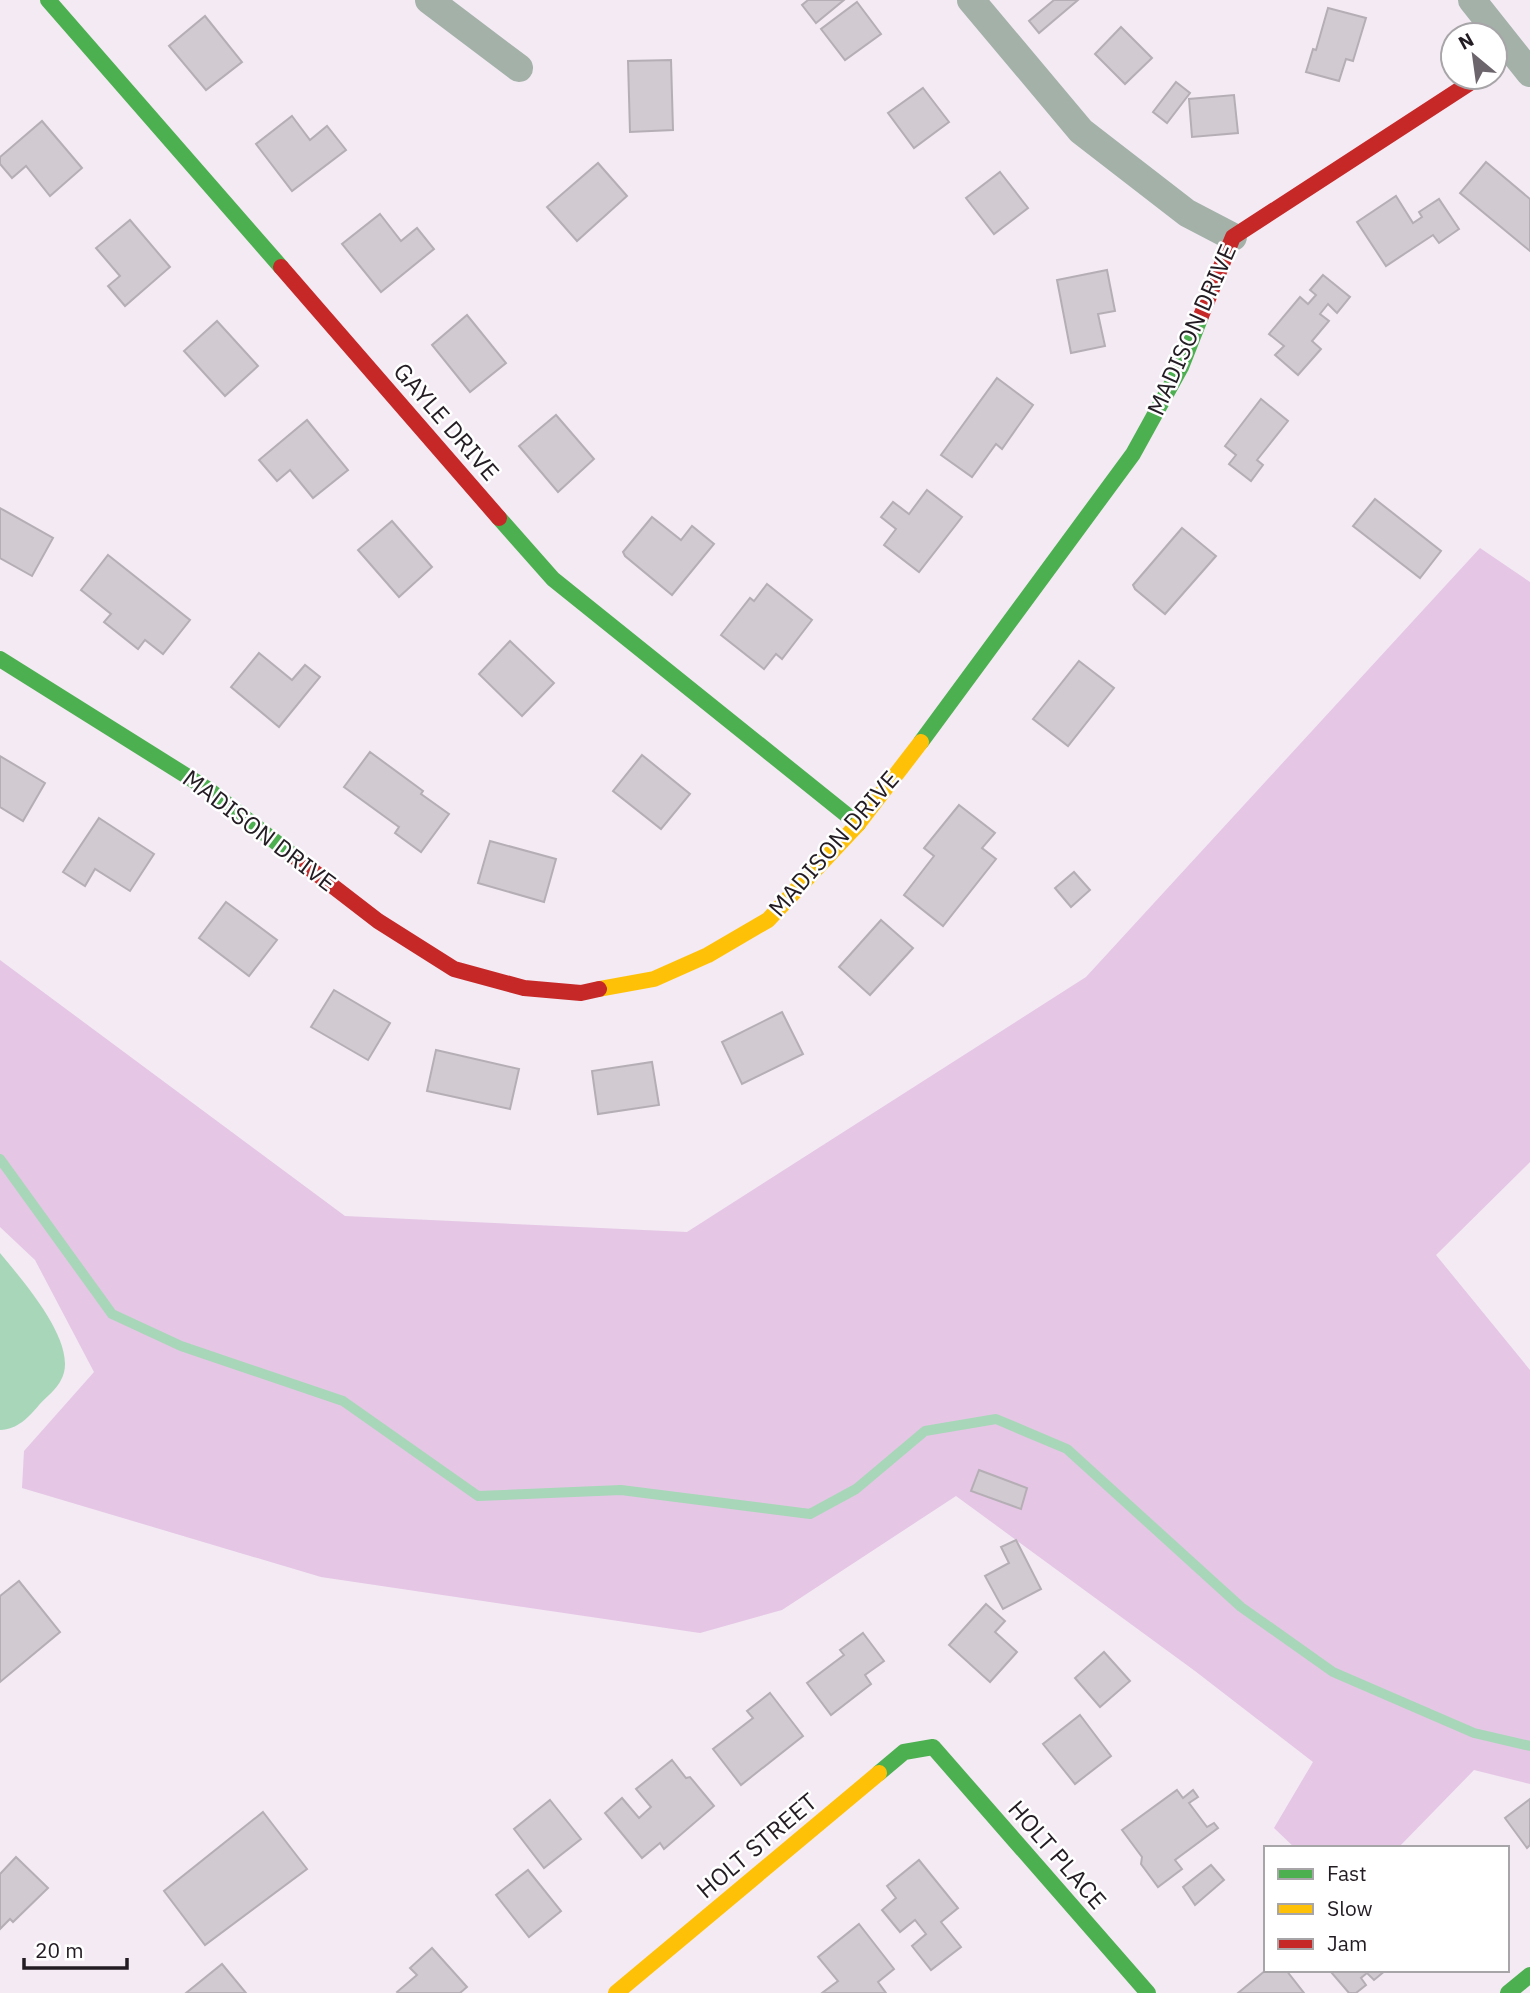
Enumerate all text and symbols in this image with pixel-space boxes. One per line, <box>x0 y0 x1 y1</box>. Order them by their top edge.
north arrow <box>1439 21 1509 91</box>
text: N <box>1454 27 1478 55</box>
street label: MADISON DRIVE <box>1139 239 1243 420</box>
street label: GAYLE DRIVE <box>387 356 507 487</box>
street label: MADISON DRIVE <box>177 762 343 898</box>
street label: MADISON DRIVE <box>761 763 906 923</box>
street label: HOLT STREET <box>689 1785 824 1905</box>
street label: HOLT PLACE <box>1002 1793 1114 1916</box>
legend <box>1264 1846 1509 1972</box>
text: Fast <box>1327 1859 1367 1887</box>
text: Slow <box>1327 1894 1373 1922</box>
scale bar <box>24 1926 128 1970</box>
text: Jam <box>1327 1929 1367 1957</box>
text: 20 m <box>35 1936 84 1964</box>

